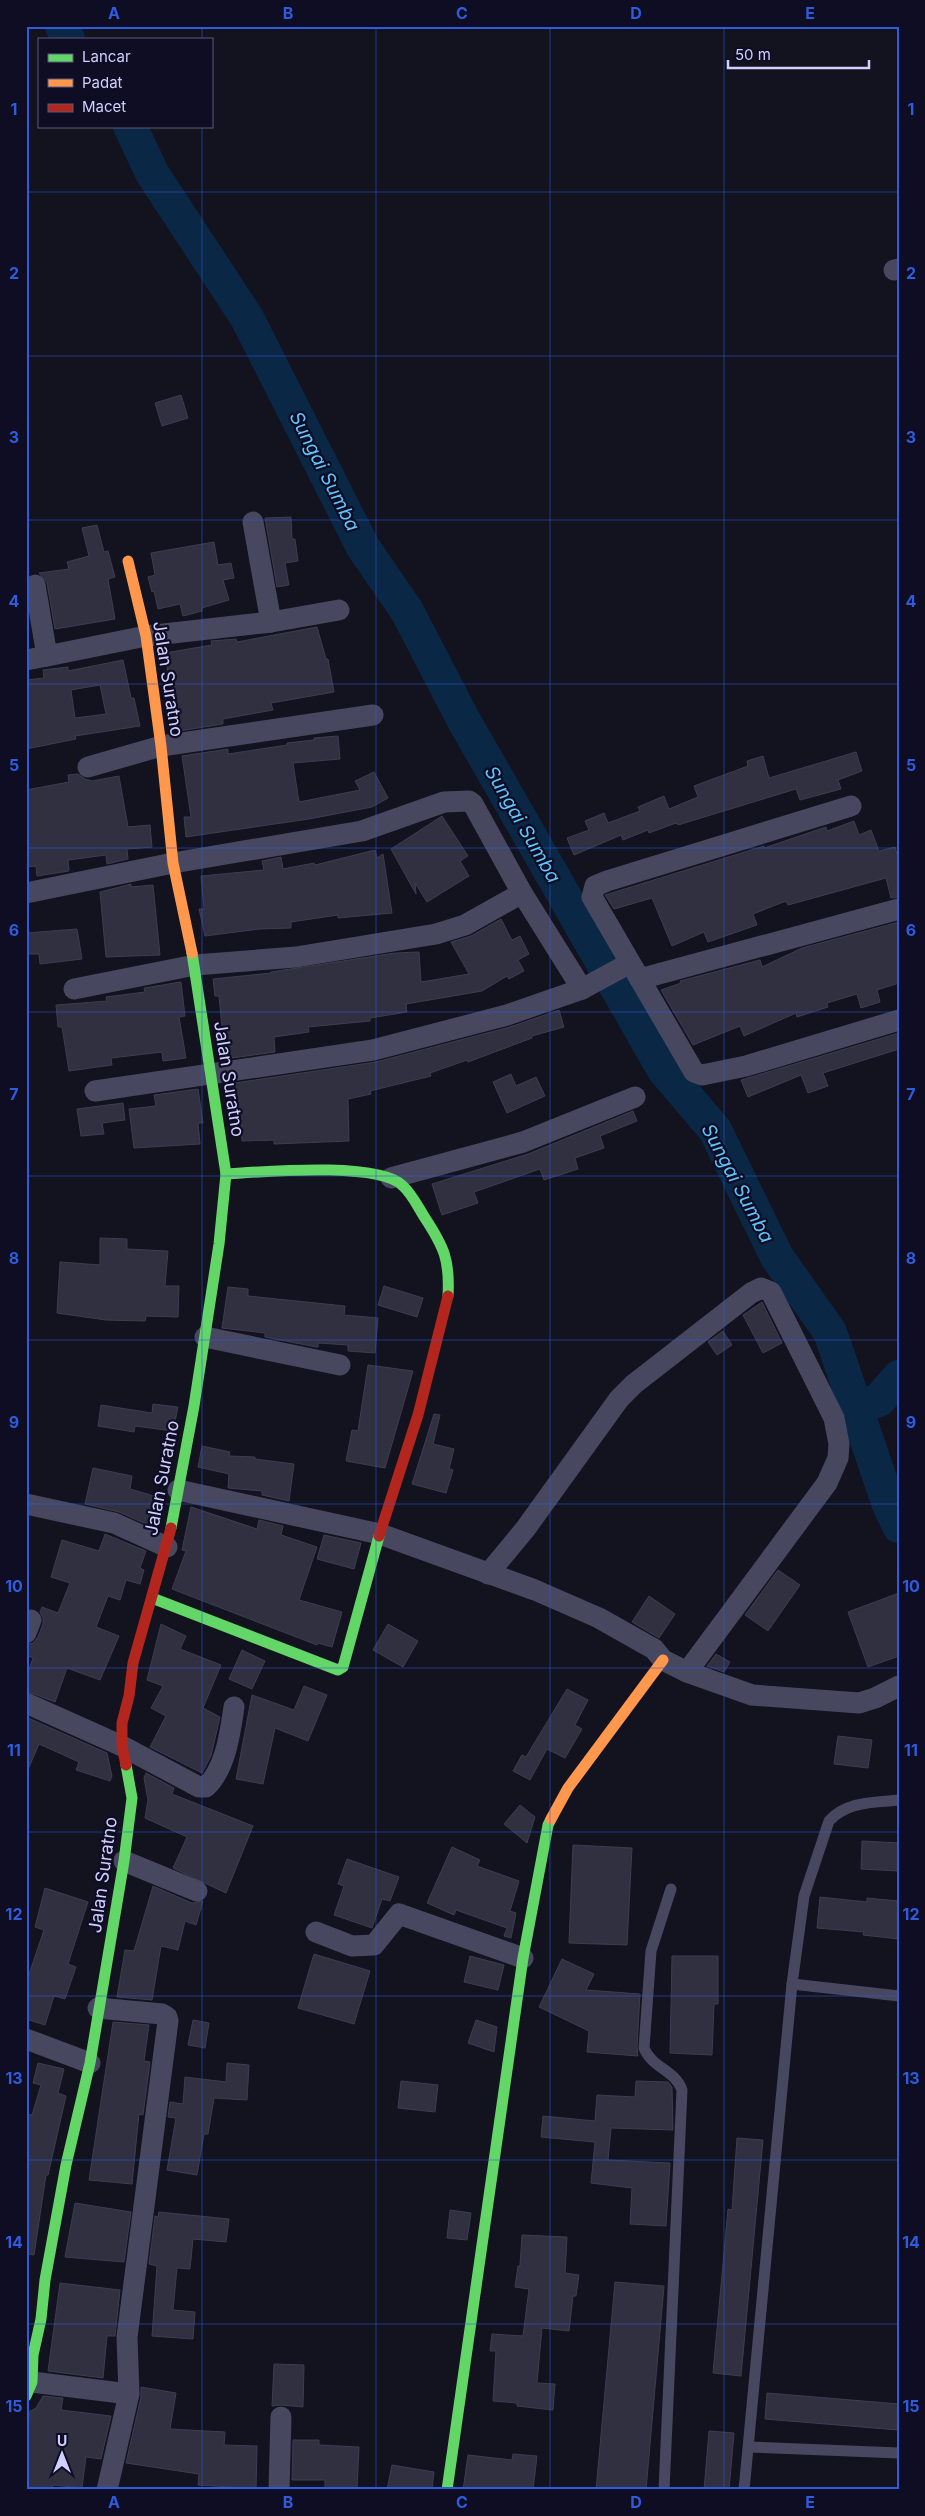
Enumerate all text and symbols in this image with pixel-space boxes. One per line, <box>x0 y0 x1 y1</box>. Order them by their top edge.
text: A <box>108 3 120 23</box>
text: B <box>283 3 293 23</box>
text: C <box>456 3 468 23</box>
text: D <box>630 3 642 23</box>
text: E <box>805 3 815 23</box>
legend <box>38 38 212 128</box>
scale bar <box>728 38 869 70</box>
text: 50 m <box>735 45 771 64</box>
text: Lancar <box>82 47 131 66</box>
text: Padat <box>82 73 123 92</box>
text: Macet <box>82 97 126 116</box>
text: 1 <box>11 99 17 119</box>
text: 1 <box>908 99 914 119</box>
text: 2 <box>9 263 19 283</box>
text: 2 <box>906 263 916 283</box>
water label: Sungai Sumba <box>285 408 365 535</box>
text: 3 <box>9 427 19 447</box>
text: 3 <box>906 427 916 447</box>
text: 4 <box>9 591 20 611</box>
text: 4 <box>906 591 917 611</box>
street label: Jalan Suratno <box>149 620 188 738</box>
text: 5 <box>9 755 19 775</box>
text: 5 <box>906 755 916 775</box>
water label: Sungai Sumba <box>480 762 566 887</box>
text: 6 <box>9 920 19 940</box>
text: 6 <box>906 920 916 940</box>
street label: Jalan Suratno <box>210 1020 249 1138</box>
text: 7 <box>9 1084 19 1104</box>
text: 7 <box>906 1084 916 1104</box>
water label: Sungai Sumba <box>697 1120 779 1247</box>
text: 8 <box>9 1248 19 1268</box>
text: 8 <box>906 1248 916 1268</box>
text: 9 <box>9 1412 19 1432</box>
text: 9 <box>906 1412 916 1432</box>
street label: Jalan Suratno <box>140 1418 183 1537</box>
text: 10 <box>5 1576 23 1596</box>
text: 10 <box>902 1576 920 1596</box>
text: 11 <box>7 1740 21 1760</box>
text: 11 <box>904 1740 918 1760</box>
street label: Jalan Suratno <box>84 1816 121 1934</box>
text: 12 <box>6 1904 22 1924</box>
text: 12 <box>903 1904 919 1924</box>
text: 13 <box>5 2068 23 2088</box>
text: 13 <box>902 2068 920 2088</box>
text: 14 <box>5 2232 23 2252</box>
text: 14 <box>902 2232 920 2252</box>
text: 15 <box>5 2396 23 2416</box>
text: 15 <box>902 2396 920 2416</box>
north arrow <box>38 2428 88 2478</box>
text: U <box>57 2432 67 2449</box>
text: A <box>108 2492 120 2512</box>
text: B <box>283 2492 293 2512</box>
text: C <box>456 2492 468 2512</box>
text: D <box>630 2492 642 2512</box>
text: E <box>805 2492 815 2512</box>

